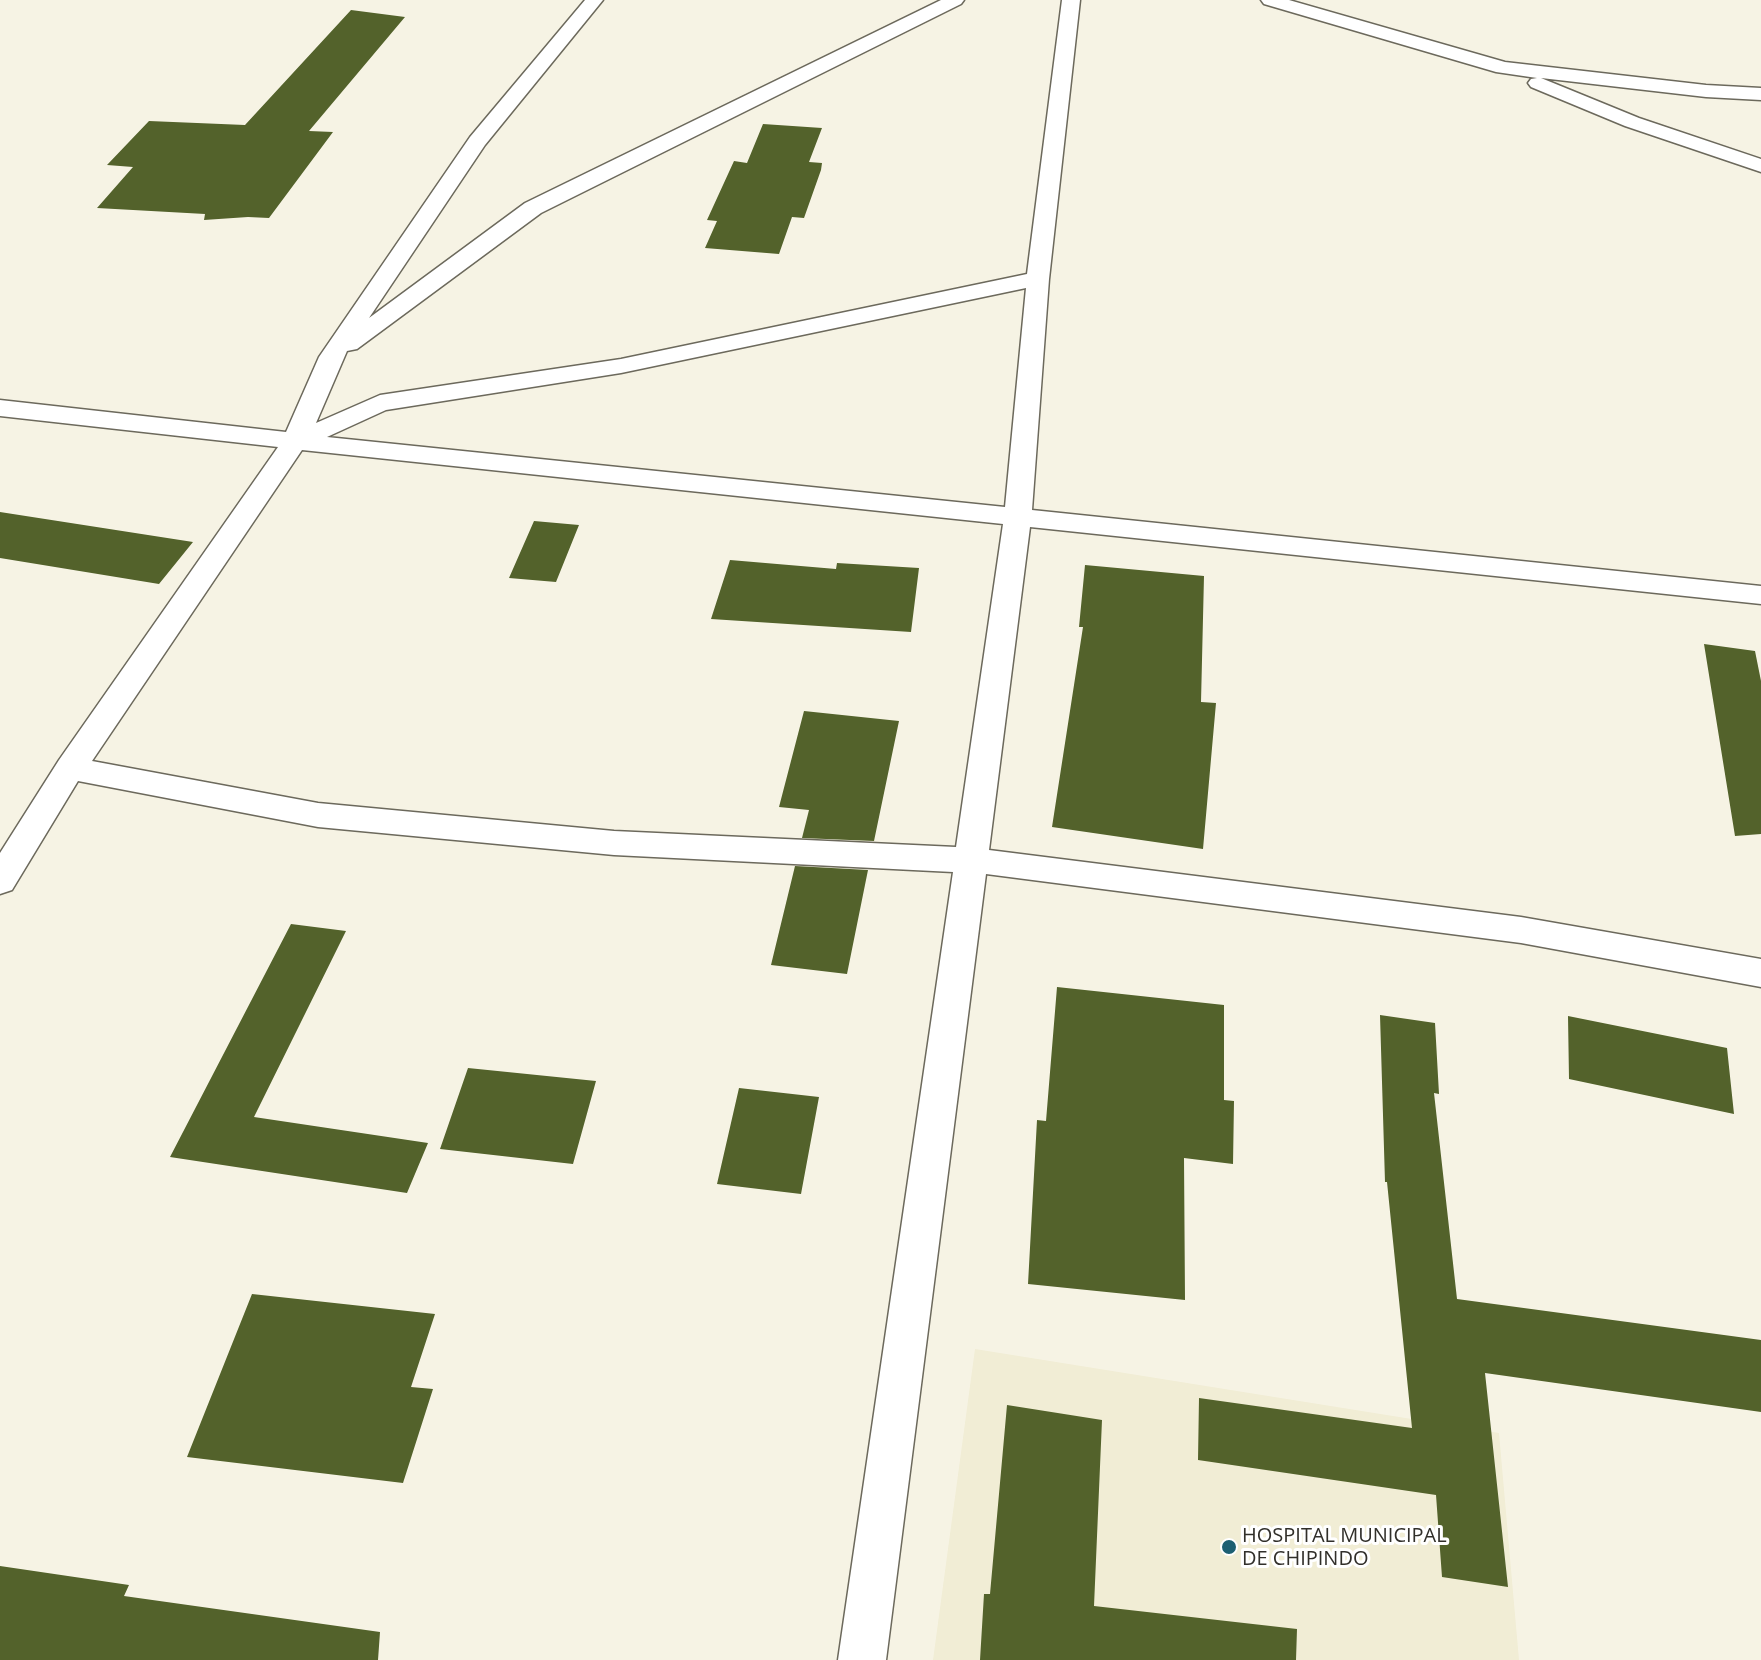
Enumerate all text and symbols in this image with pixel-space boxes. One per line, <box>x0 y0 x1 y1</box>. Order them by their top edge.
place label: HOSPITAL MUNICIPAL DE CHIPINDO <box>1242 1524 1447 1571</box>
marker: HOSPITAL MUNICIPAL DE CHIPINDO <box>1220 1538 1238 1556</box>

